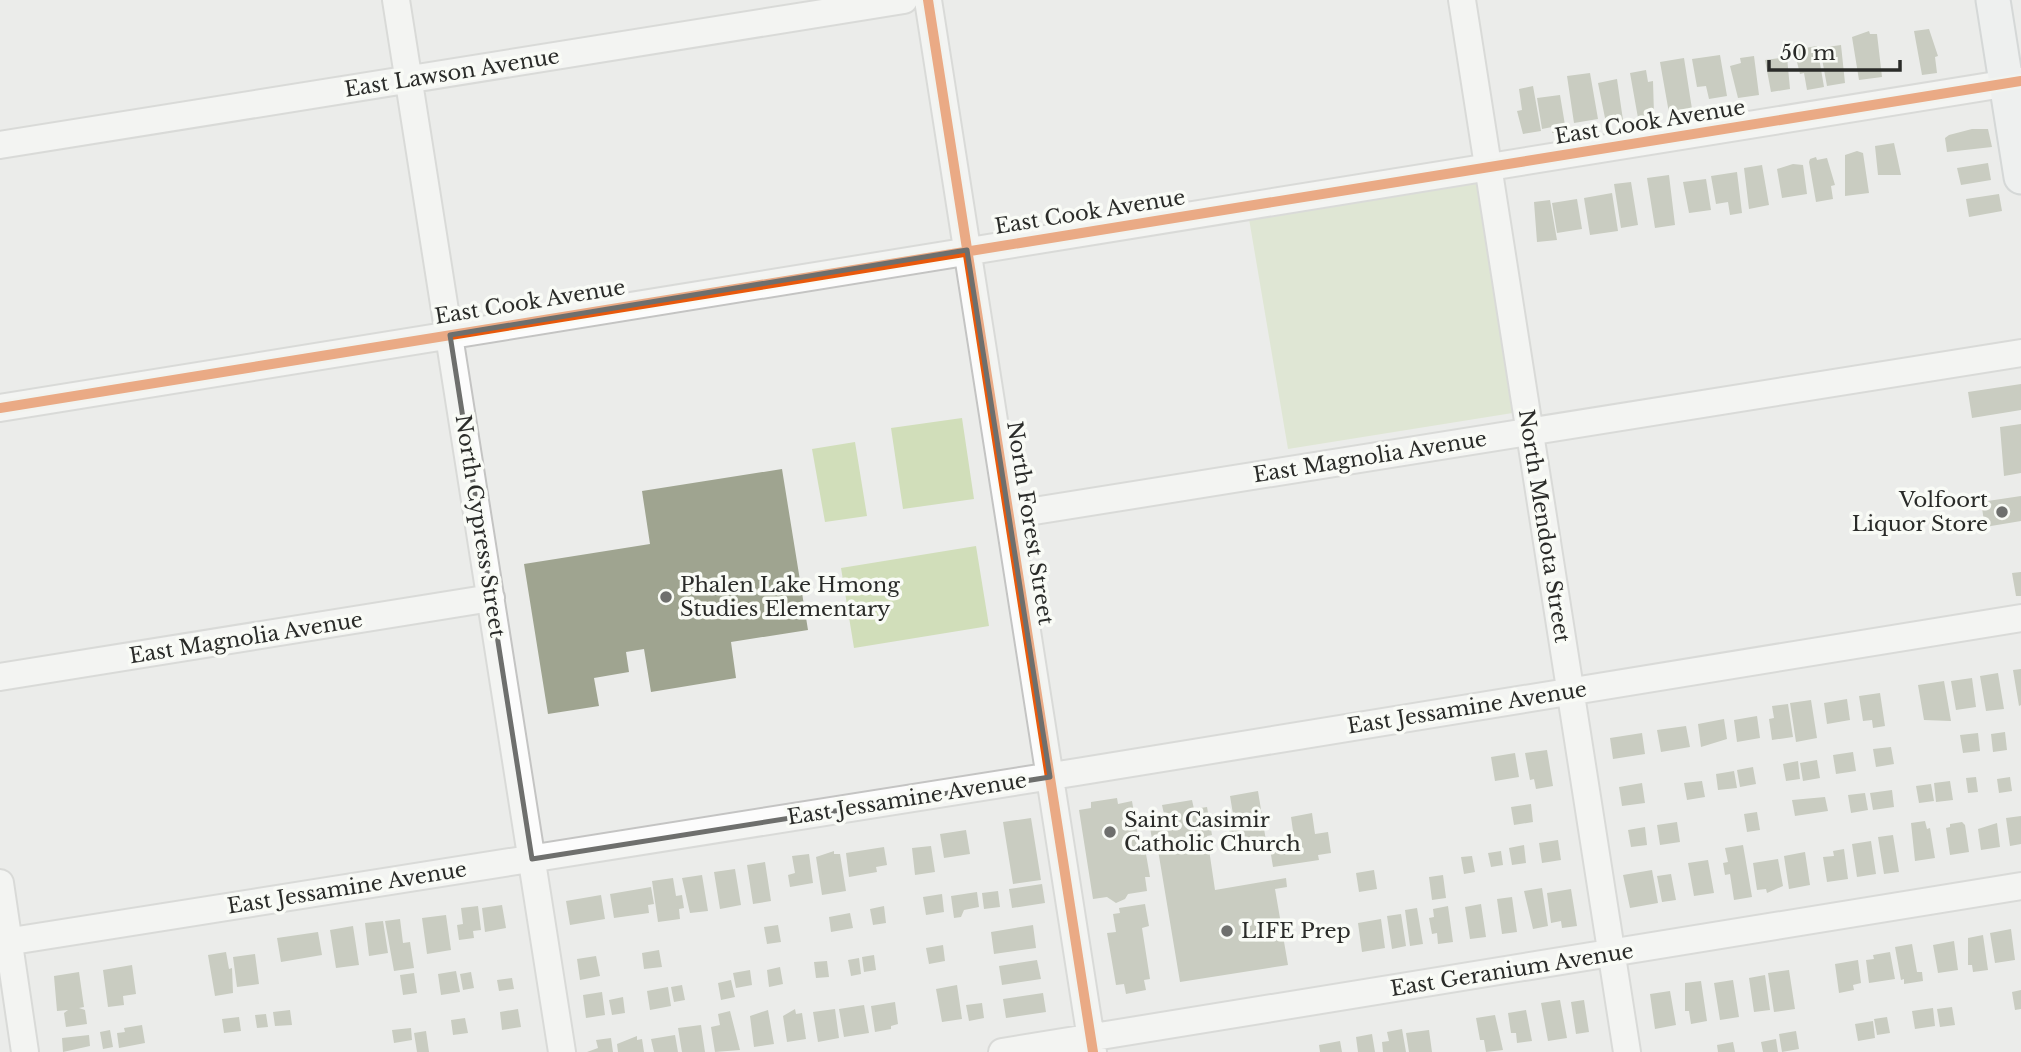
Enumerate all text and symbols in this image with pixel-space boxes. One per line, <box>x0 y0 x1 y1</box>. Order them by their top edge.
scale bar <box>1769 28 1900 72</box>
text: 50 m <box>1780 40 1836 66</box>
street label: East Lawson Avenue <box>343 43 561 103</box>
street label: East Cook Avenue <box>1553 94 1747 150</box>
street label: East Cook Avenue <box>993 184 1187 240</box>
street label: East Cook Avenue <box>433 274 627 330</box>
street label: North Mendota Street <box>1513 408 1575 645</box>
street label: North Cypress Street <box>450 413 510 639</box>
street label: North Forest Street <box>1001 419 1059 627</box>
street label: East Magnolia Avenue <box>1251 426 1489 488</box>
place label: Volfoort Liquor Store <box>1852 487 1988 537</box>
marker: Volfoort Liquor Store <box>1994 504 2010 520</box>
place label: Phalen Lake Hmong Studies Elementary <box>680 572 900 622</box>
marker: Phalen Lake Hmong Studies Elementary <box>658 589 674 605</box>
street label: East Magnolia Avenue <box>127 607 365 669</box>
street label: East Jessamine Avenue <box>1345 676 1589 740</box>
street label: East Jessamine Avenue <box>785 767 1029 831</box>
place label: Saint Casimir Catholic Church <box>1124 807 1301 857</box>
marker: Saint Casimir Catholic Church <box>1102 824 1118 840</box>
street label: East Jessamine Avenue <box>225 856 469 920</box>
place label: LIFE Prep <box>1241 918 1351 944</box>
marker: LIFE Prep <box>1219 923 1235 939</box>
street label: East Geranium Avenue <box>1389 938 1635 1002</box>

